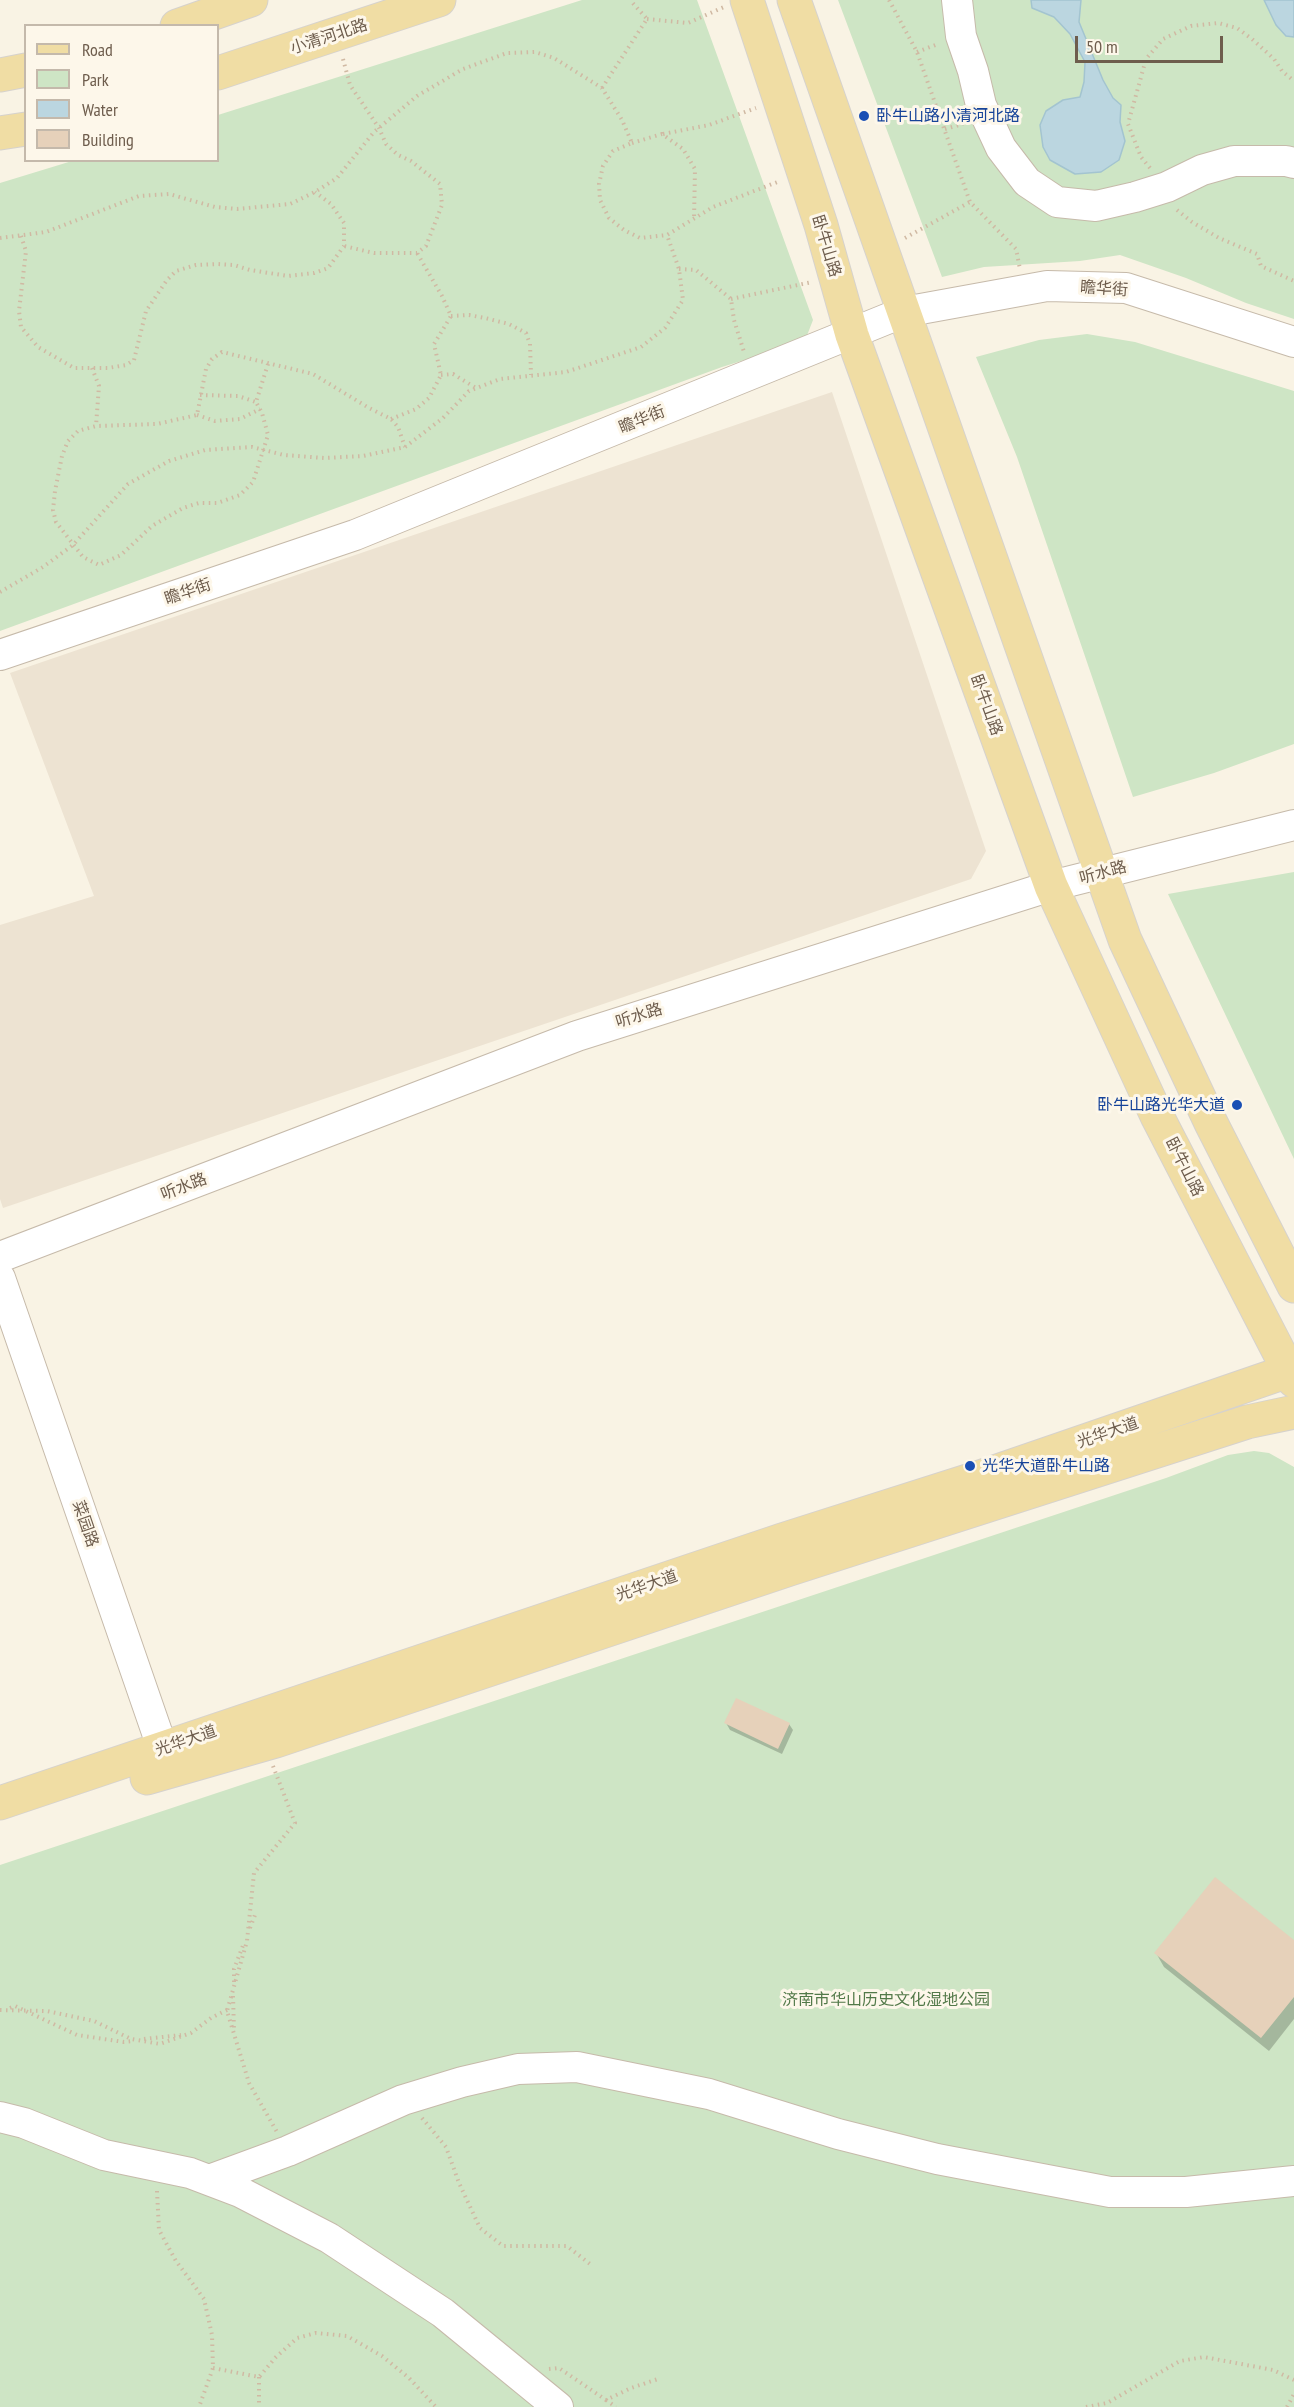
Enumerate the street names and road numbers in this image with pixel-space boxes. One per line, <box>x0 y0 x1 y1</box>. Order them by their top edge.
street label: 小清河北路 <box>288 16 370 58</box>
street label: 卧牛山路 <box>807 213 845 279</box>
street label: 瞻华街 <box>1079 278 1129 300</box>
street label: 瞻华街 <box>616 402 668 438</box>
street label: 瞻华街 <box>162 575 214 609</box>
street label: 卧牛山路 <box>966 672 1006 738</box>
street label: 听水路 <box>1077 858 1129 888</box>
street label: 听水路 <box>613 1000 665 1032</box>
street label: 卧牛山路 <box>1161 1134 1207 1200</box>
street label: 听水路 <box>158 1169 210 1205</box>
street label: 光华大道 <box>1075 1414 1141 1452</box>
street label: 菜园路 <box>68 1498 102 1550</box>
street label: 光华大道 <box>614 1567 680 1605</box>
street label: 光华大道 <box>153 1722 219 1760</box>

